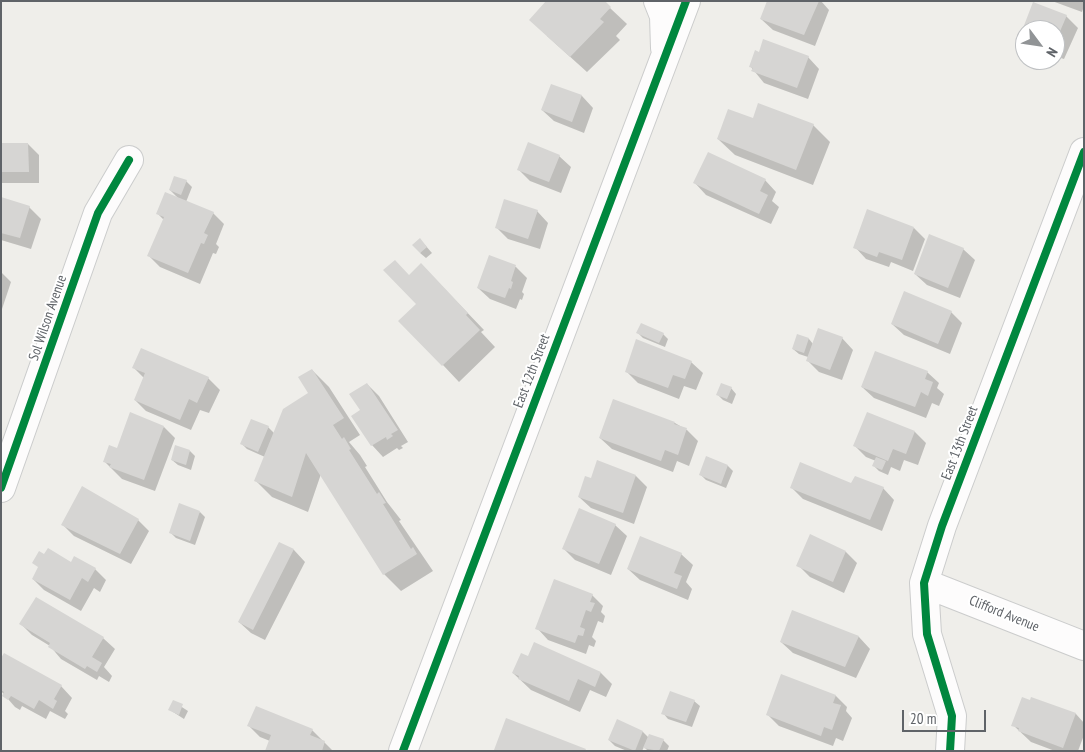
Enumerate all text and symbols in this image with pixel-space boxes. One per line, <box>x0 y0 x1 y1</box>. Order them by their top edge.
north arrow <box>1015 20 1065 70</box>
text: N <box>1042 44 1062 60</box>
street label: Sol Wilson Avenue <box>26 273 70 363</box>
street label: East 12th Street <box>510 332 554 410</box>
street label: East 13th Street <box>938 404 982 482</box>
street label: Clifford Avenue <box>966 592 1042 636</box>
scale bar <box>905 700 989 732</box>
text: 20 m <box>910 709 936 728</box>

